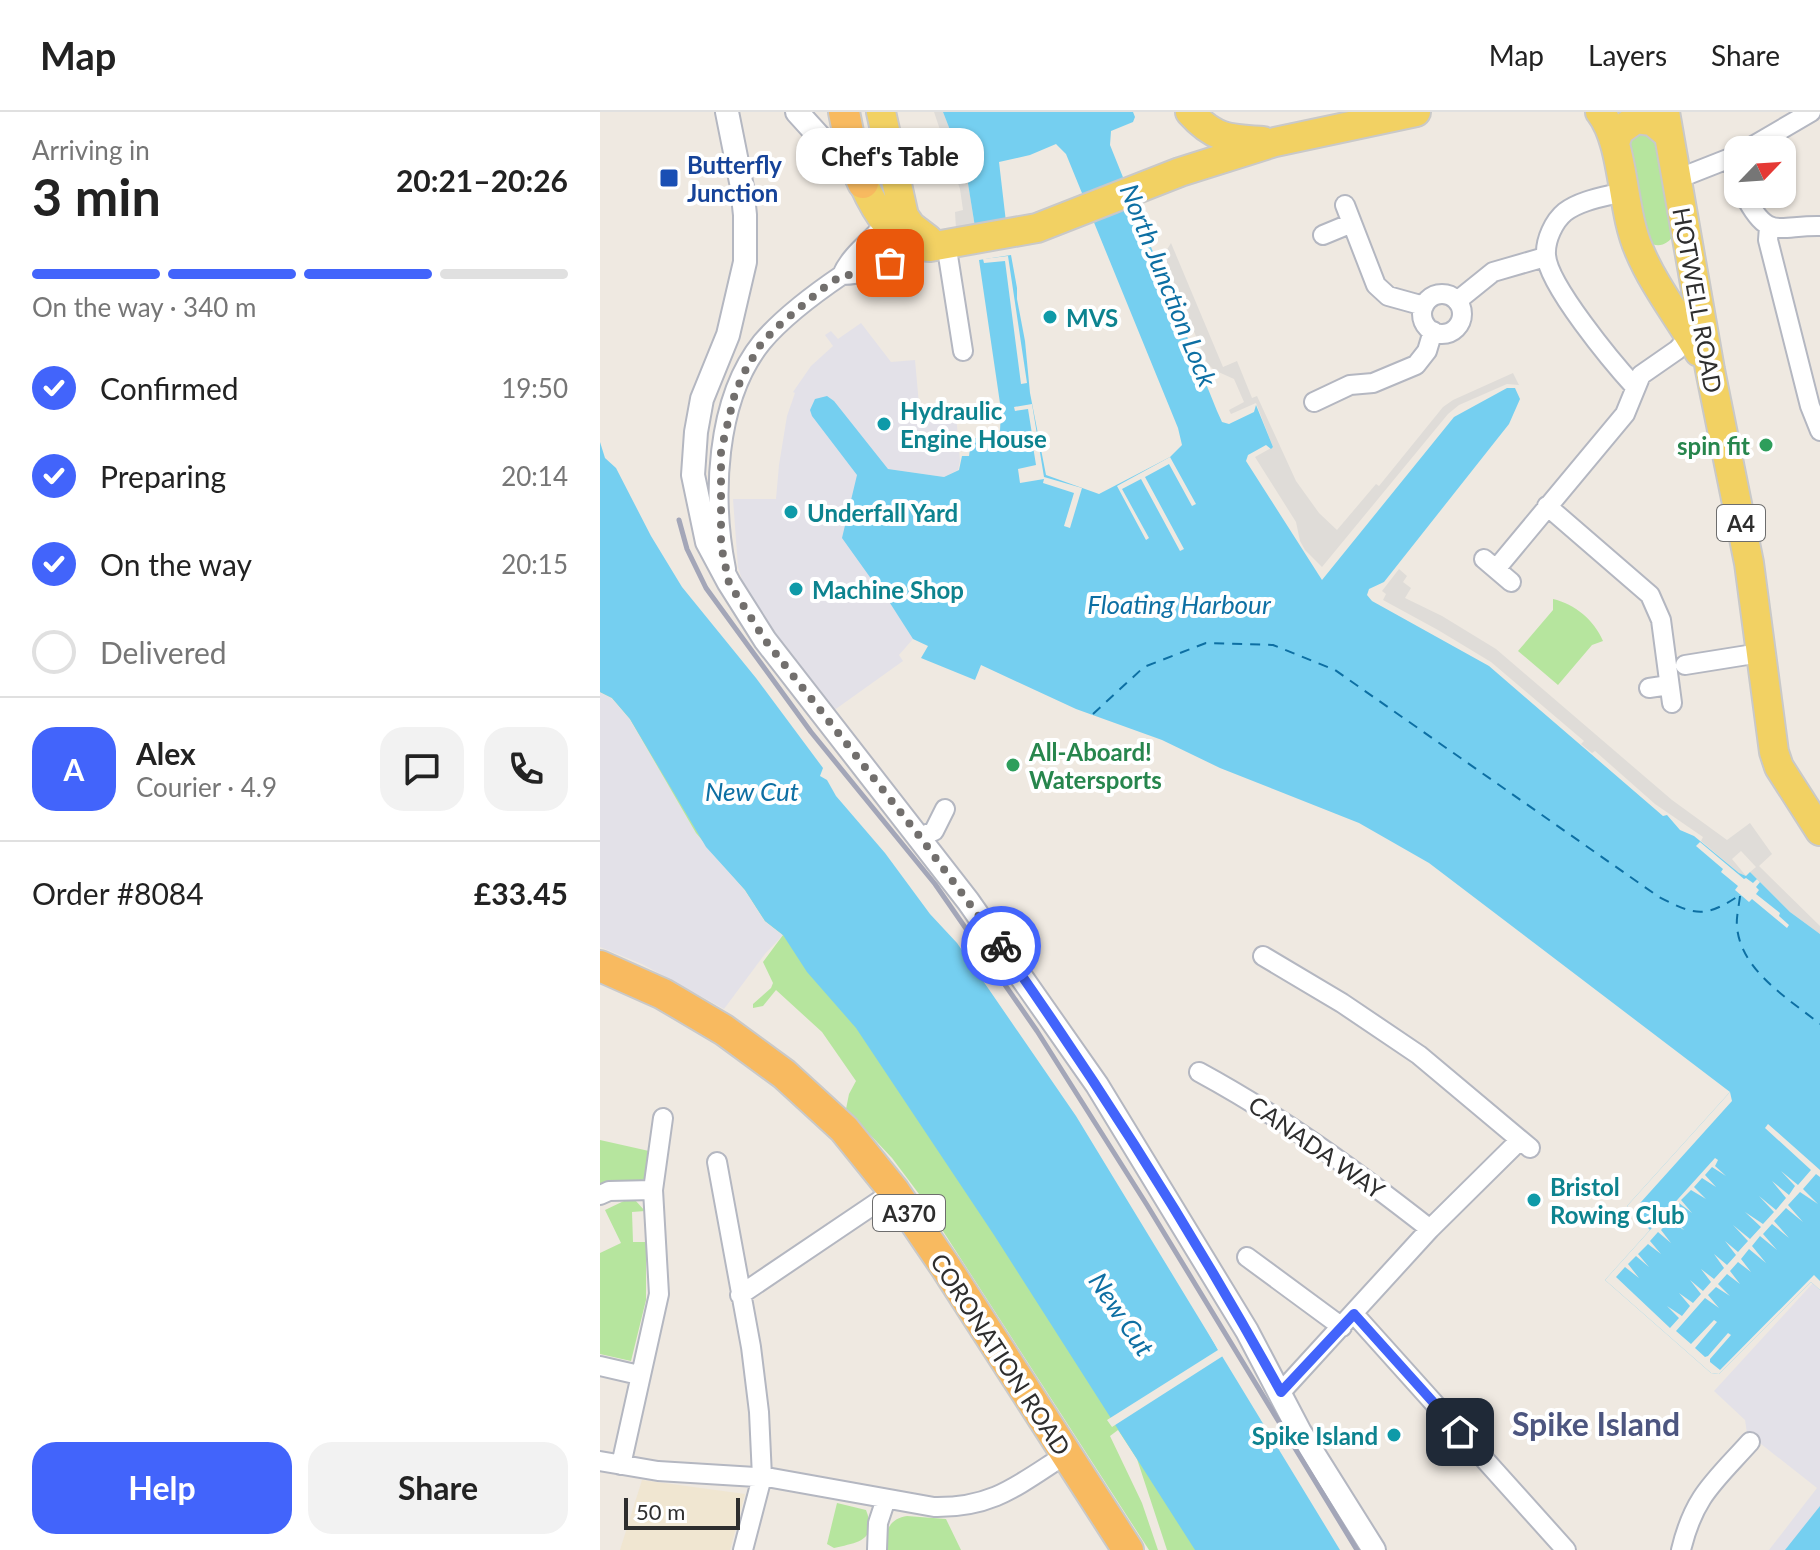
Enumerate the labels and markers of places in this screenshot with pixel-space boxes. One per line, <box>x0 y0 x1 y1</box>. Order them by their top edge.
callout: Chef's Table <box>796 127 984 183</box>
place label: Butterfly Junction <box>687 150 782 207</box>
marker: Butterfly Junction <box>658 167 680 189</box>
pin <box>856 229 924 297</box>
place label: MVS <box>1066 303 1118 332</box>
marker: MVS <box>1041 308 1059 326</box>
place label: Hydraulic Engine House <box>900 396 1047 453</box>
marker: Hydraulic Engine House <box>875 415 893 433</box>
place label: spin fit <box>1677 431 1750 460</box>
marker: spin fit <box>1757 436 1775 454</box>
place label: Underfall Yard <box>807 498 958 527</box>
marker: Underfall Yard <box>782 503 800 521</box>
place label: Machine Shop <box>812 575 964 604</box>
marker: Machine Shop <box>787 580 805 598</box>
place label: All-Aboard! Watersports <box>1028 737 1162 794</box>
marker: All-Aboard! Watersports <box>1004 756 1022 774</box>
place label: Bristol Rowing Club <box>1550 1172 1685 1229</box>
marker: Bristol Rowing Club <box>1525 1191 1543 1209</box>
pin <box>1426 1398 1494 1466</box>
place label: Spike Island <box>1252 1421 1378 1450</box>
marker: Spike Island <box>1385 1426 1403 1444</box>

